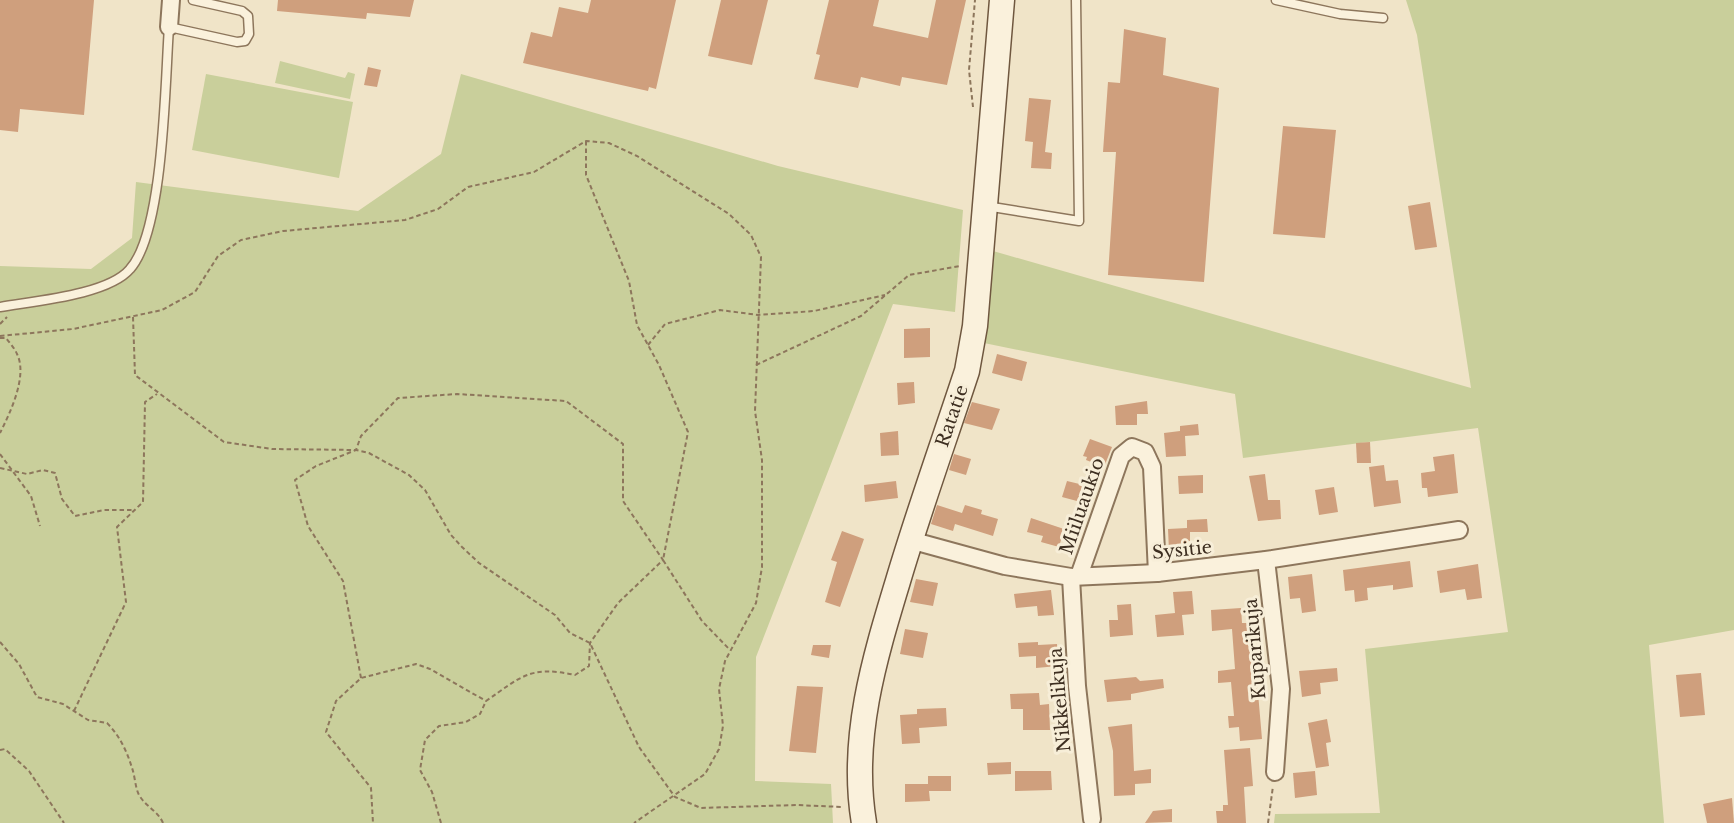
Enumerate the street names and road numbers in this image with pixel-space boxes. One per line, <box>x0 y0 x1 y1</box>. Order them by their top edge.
street label: Ratatie <box>931 382 973 450</box>
street label: Miiluaukio <box>1055 455 1109 557</box>
street label: Sysitie <box>1151 536 1213 564</box>
street label: Kuparikuja <box>1240 598 1270 700</box>
street label: Nikkelikuja <box>1044 647 1076 753</box>

